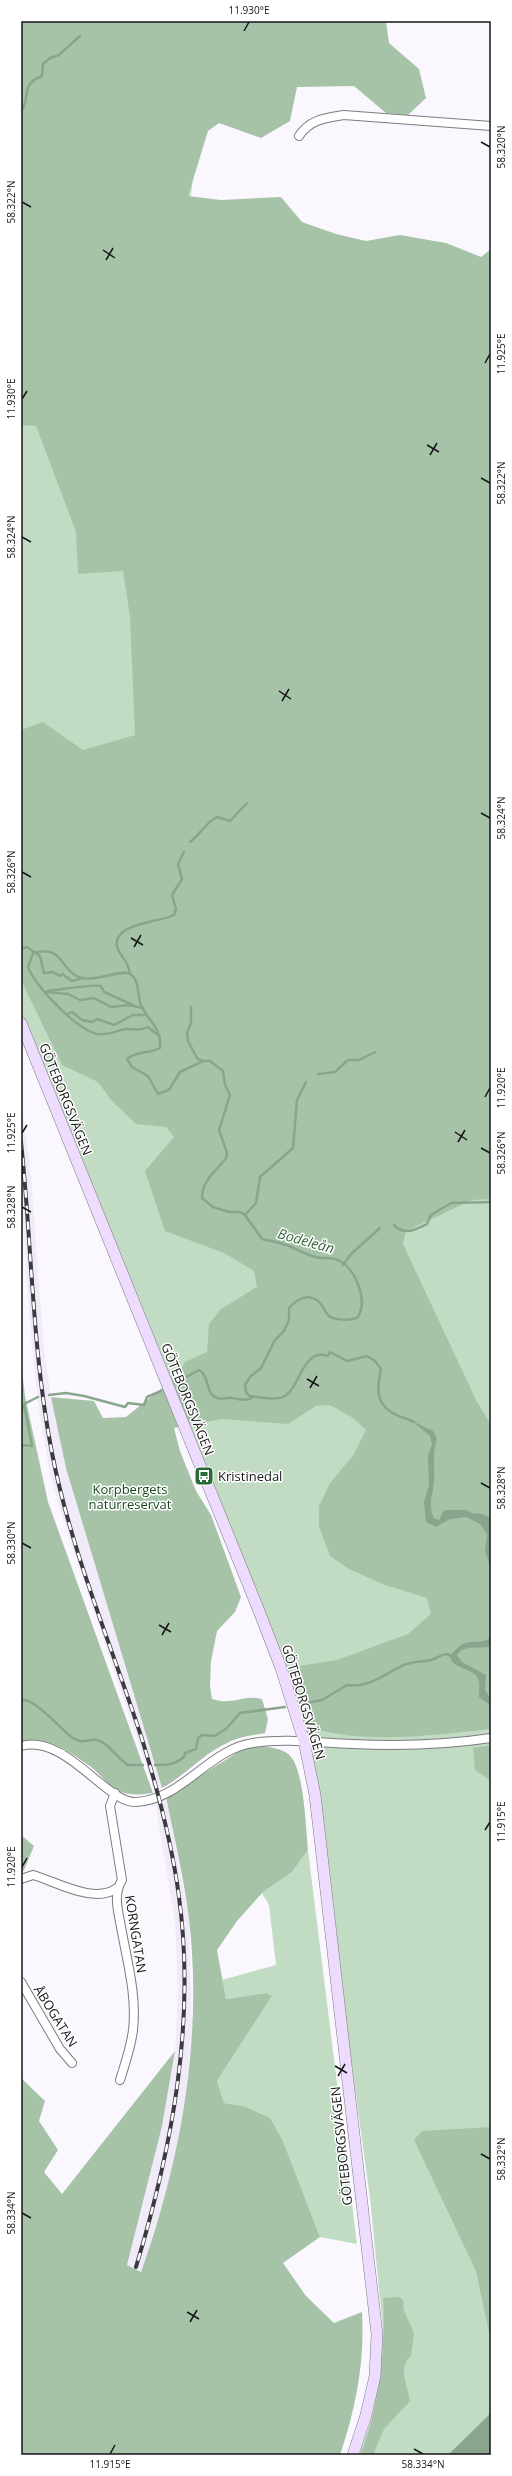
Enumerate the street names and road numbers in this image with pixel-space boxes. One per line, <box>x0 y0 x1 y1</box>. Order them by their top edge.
street label: GÖTEBORGSVÄGEN <box>35 1040 97 1158</box>
street label: GÖTEBORGSVÄGEN <box>157 1340 219 1458</box>
street label: GÖTEBORGSVÄGEN <box>278 1642 330 1762</box>
street label: KORNGATAN <box>121 1894 151 1974</box>
street label: ÅBOGATAN <box>30 1982 82 2050</box>
street label: GÖTEBORGSVÄGEN <box>326 2086 356 2206</box>

